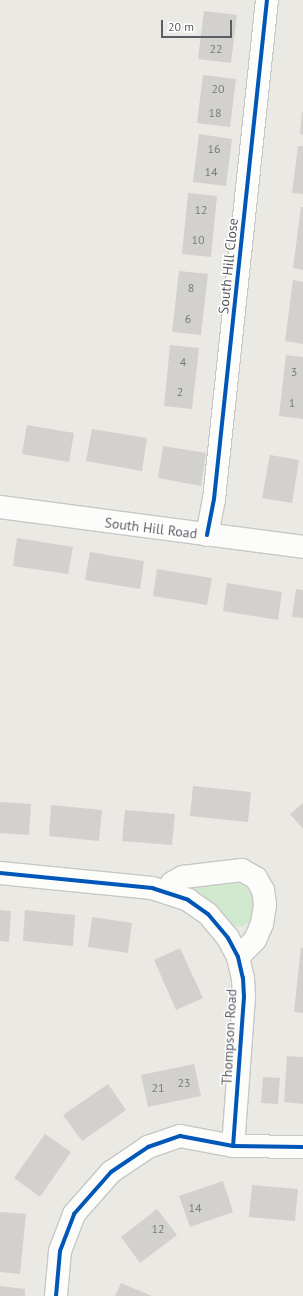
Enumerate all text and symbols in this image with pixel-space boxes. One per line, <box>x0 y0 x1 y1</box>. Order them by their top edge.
scale bar <box>163 12 234 38</box>
text: 20 m <box>168 19 194 34</box>
house number: 22 <box>209 42 223 56</box>
house number: 20 <box>211 82 225 96</box>
house number: 18 <box>208 106 222 120</box>
house number: 16 <box>207 142 221 156</box>
house number: 14 <box>204 165 218 179</box>
house number: 12 <box>194 203 208 217</box>
street label: South Hill Close <box>215 217 241 315</box>
house number: 10 <box>191 233 205 247</box>
house number: 8 <box>188 281 194 295</box>
house number: 6 <box>185 312 191 326</box>
house number: 4 <box>180 355 186 369</box>
house number: 3 <box>291 365 297 379</box>
house number: 2 <box>177 385 183 399</box>
house number: 1 <box>289 396 295 410</box>
street label: South Hill Road <box>104 514 198 542</box>
street label: Thompson Road <box>218 988 240 1086</box>
house number: 23 <box>177 1076 191 1090</box>
house number: 21 <box>151 1081 165 1095</box>
house number: 14 <box>188 1201 202 1215</box>
house number: 12 <box>151 1222 165 1236</box>

